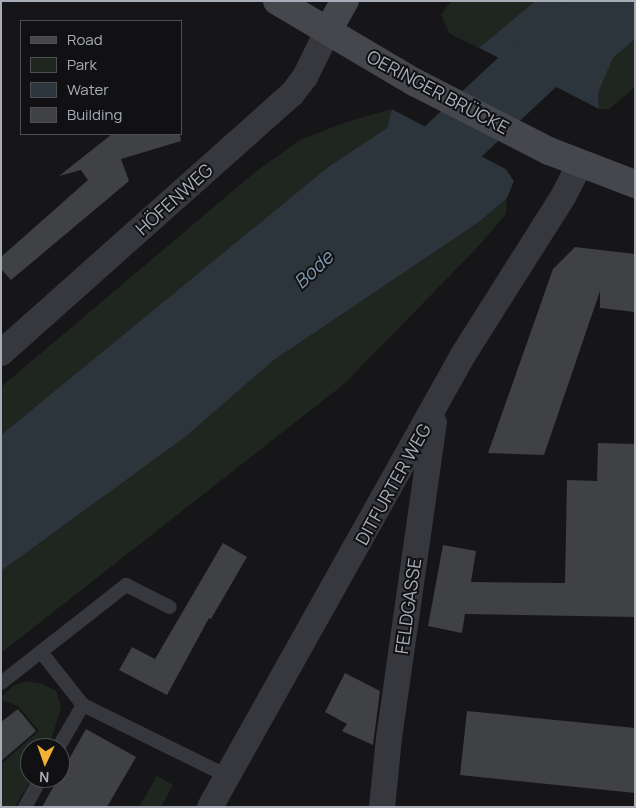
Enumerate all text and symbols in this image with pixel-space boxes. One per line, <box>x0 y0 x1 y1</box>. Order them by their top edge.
legend <box>20 20 182 135</box>
text: Road <box>67 29 103 50</box>
street label: OERINGER BRÜCKE <box>363 45 513 139</box>
text: Park <box>67 54 97 75</box>
text: Water <box>67 79 109 100</box>
text: Building <box>67 104 122 125</box>
street label: HÖFENWEG <box>131 159 217 239</box>
water label: Bode <box>290 246 338 294</box>
street label: DITFURTER WEG <box>351 420 435 548</box>
street label: FELDGASSE <box>391 557 425 655</box>
north arrow <box>20 738 70 788</box>
text: N <box>39 768 50 787</box>

